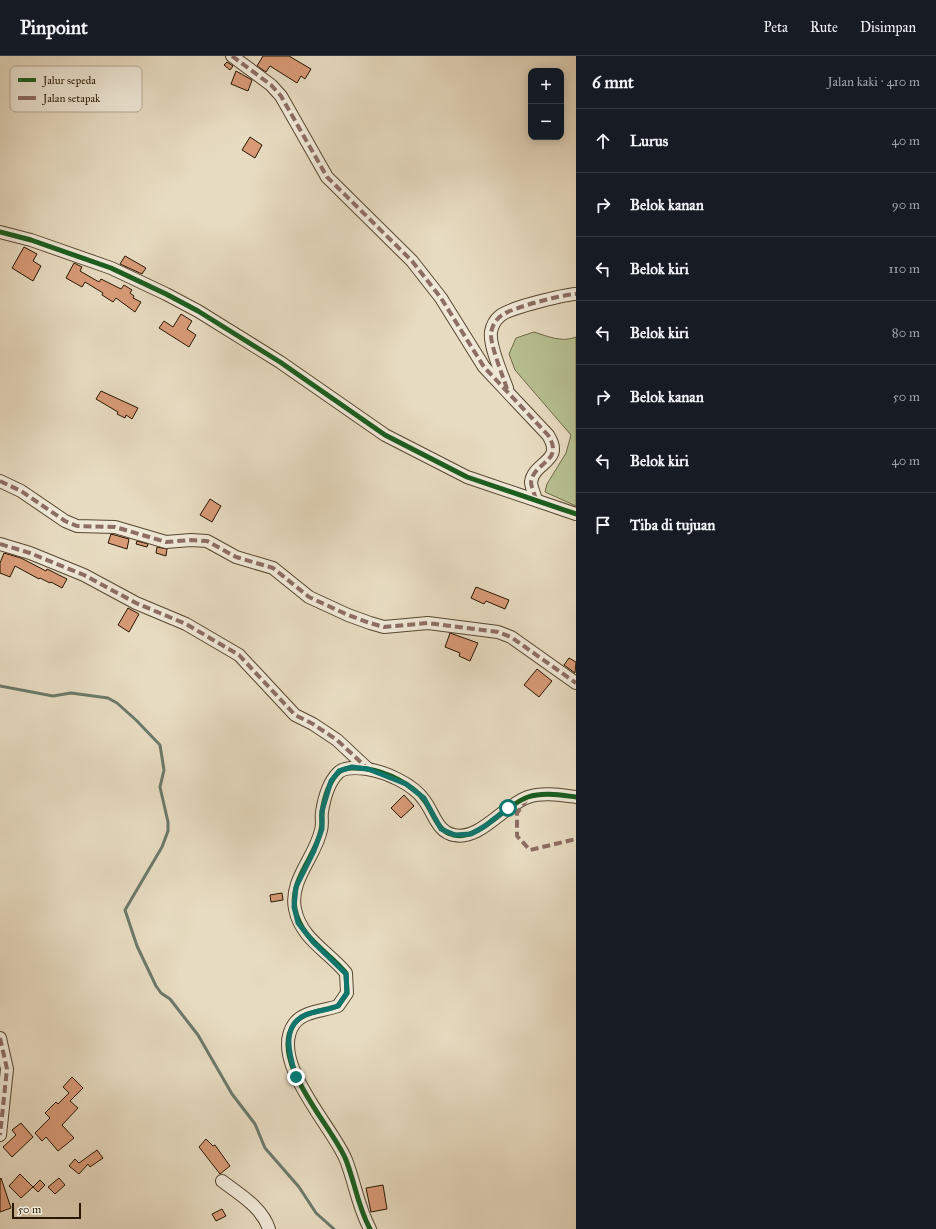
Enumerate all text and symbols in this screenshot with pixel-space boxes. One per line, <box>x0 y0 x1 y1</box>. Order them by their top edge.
text: Pinpoint <box>20 16 88 39</box>
text: Peta <box>764 19 788 36</box>
text: Rute <box>810 19 838 36</box>
text: Disimpan <box>860 19 916 36</box>
legend <box>10 66 142 112</box>
map controls <box>528 68 564 140</box>
button: + <box>528 68 564 104</box>
text: 6 mnt <box>592 72 634 93</box>
text: Jalur sepeda <box>42 74 96 88</box>
text: Jalan kaki · 410 m <box>828 74 920 90</box>
text: Jalan setapak <box>42 92 101 106</box>
button: − <box>528 104 564 140</box>
icon: ahead <box>592 130 614 152</box>
text: Lurus <box>630 132 668 150</box>
text: 40 m <box>891 133 920 149</box>
icon: right <box>592 194 614 216</box>
text: Belok kanan <box>630 196 704 214</box>
text: 90 m <box>892 197 920 213</box>
icon: left <box>592 258 614 280</box>
text: Belok kiri <box>630 260 689 278</box>
text: 110 m <box>888 261 920 277</box>
icon: left <box>592 322 614 344</box>
text: Belok kiri <box>630 324 689 342</box>
text: 80 m <box>892 325 920 341</box>
icon: right <box>592 386 614 408</box>
text: Belok kanan <box>630 388 704 406</box>
text: 50 m <box>893 389 920 405</box>
icon: left <box>592 450 614 472</box>
text: Belok kiri <box>630 452 689 470</box>
text: 40 m <box>891 453 920 469</box>
icon: arrive <box>592 514 614 536</box>
text: Tiba di tujuan <box>630 516 715 534</box>
route start <box>499 799 517 817</box>
route end <box>287 1068 305 1086</box>
scale bar <box>12 1201 81 1220</box>
text: 50 m <box>18 1203 41 1216</box>

